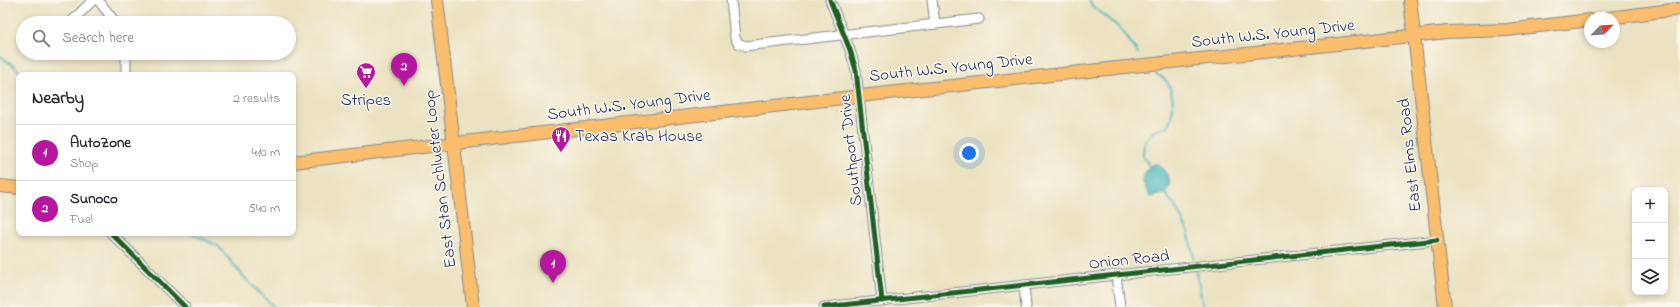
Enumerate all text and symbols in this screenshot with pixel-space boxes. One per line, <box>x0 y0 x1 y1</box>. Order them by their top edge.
north arrow <box>1584 12 1620 48</box>
street label: South W.S. Young Drive <box>1190 13 1357 57</box>
search box <box>16 16 296 60</box>
icon: search <box>30 27 52 49</box>
text: Search here <box>62 27 134 49</box>
street label: South W.S. Young Drive <box>868 47 1035 91</box>
pin: 2 <box>391 53 417 86</box>
supermarket icon: Stripes <box>355 61 377 89</box>
street label: South W.S. Young Drive <box>546 83 713 129</box>
text: Nearby <box>32 86 84 111</box>
place label: Stripes <box>341 88 391 113</box>
street label: East Stan Schlueter Loop <box>417 88 463 270</box>
text: 2 results <box>233 89 280 108</box>
street label: Southport Drive <box>833 93 869 207</box>
street label: East Elms Road <box>1392 96 1428 213</box>
place label: Texas Krab House <box>575 124 703 149</box>
restaurant icon: Texas Krab House <box>550 125 572 153</box>
text: AutoZone <box>70 132 131 154</box>
text: 1 <box>43 143 47 162</box>
text: 410 m <box>252 143 280 162</box>
your location <box>959 143 979 163</box>
text: Shop <box>70 154 98 173</box>
map controls <box>1632 187 1668 295</box>
button: + <box>1632 187 1668 223</box>
text: Sunoco <box>70 188 118 210</box>
text: 2 <box>42 199 48 218</box>
text: 540 m <box>248 199 280 218</box>
text: Fuel <box>70 210 93 229</box>
button: − <box>1632 223 1668 259</box>
street label: Onion Road <box>1087 243 1171 277</box>
pin: 1 <box>540 250 566 283</box>
button: layers <box>1632 259 1668 295</box>

